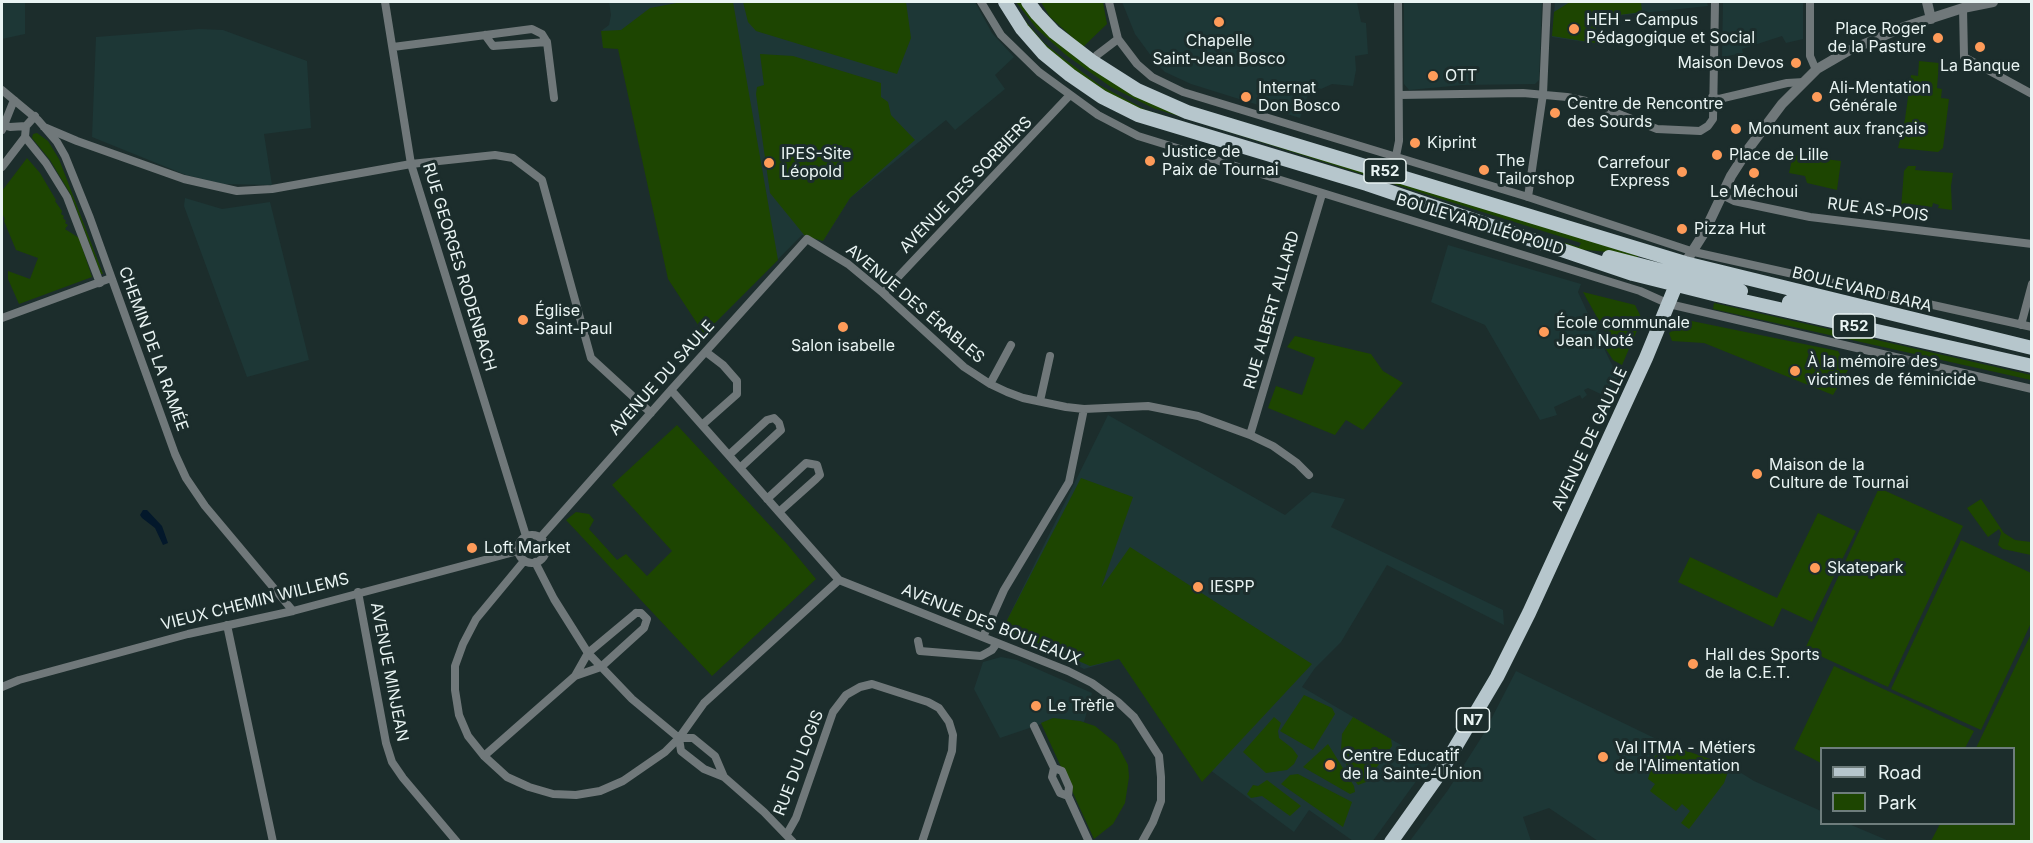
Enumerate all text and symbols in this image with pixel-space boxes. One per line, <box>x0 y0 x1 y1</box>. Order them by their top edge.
place label: HEH - Campus Pédagogique et Social <box>1586 10 1755 48</box>
marker: Chapelle Saint-Jean Bosco <box>1212 15 1226 29</box>
place label: Place Roger de la Pasture <box>1828 19 1926 57</box>
marker: HEH - Campus Pédagogique et Social <box>1567 22 1581 36</box>
place label: Chapelle Saint-Jean Bosco <box>1153 31 1285 69</box>
marker: Place Roger de la Pasture <box>1931 31 1945 45</box>
marker: La Banque <box>1973 40 1987 54</box>
place label: Maison Devos <box>1677 53 1784 73</box>
marker: Maison Devos <box>1789 56 1803 70</box>
place label: La Banque <box>1940 56 2020 76</box>
place label: OTT <box>1445 66 1477 86</box>
marker: OTT <box>1426 69 1440 83</box>
place label: Internat Don Bosco <box>1258 78 1340 116</box>
place label: Ali-Mentation Générale <box>1829 78 1931 116</box>
marker: Internat Don Bosco <box>1239 90 1253 104</box>
marker: Ali-Mentation Générale <box>1810 90 1824 104</box>
place label: Centre de Rencontre des Sourds <box>1567 94 1723 132</box>
marker: Centre de Rencontre des Sourds <box>1548 106 1562 120</box>
street label: AVENUE DES SORBIERS <box>896 113 1036 257</box>
place label: Monument aux français <box>1748 119 1926 139</box>
marker: Monument aux français <box>1729 122 1743 136</box>
place label: Kiprint <box>1427 133 1477 153</box>
marker: Kiprint <box>1408 136 1422 150</box>
place label: Justice de Paix de Tournai <box>1162 142 1279 180</box>
place label: IPES-Site Léopold <box>781 144 851 182</box>
place label: Place de Lille <box>1729 145 1829 165</box>
marker: Place de Lille <box>1710 148 1724 162</box>
place label: The Tailorshop <box>1496 151 1575 189</box>
place label: Carrefour Express <box>1597 153 1670 191</box>
marker: Justice de Paix de Tournai <box>1143 154 1157 168</box>
marker: IPES-Site Léopold <box>762 156 776 170</box>
road number: R52 <box>1364 159 1406 183</box>
street label: RUE GEORGES RODENBACH <box>418 160 500 374</box>
marker: The Tailorshop <box>1477 163 1491 177</box>
marker: Carrefour Express <box>1675 165 1689 179</box>
marker: Le Méchoui <box>1747 166 1761 180</box>
place label: Le Méchoui <box>1710 182 1798 202</box>
street label: BOULEVARD LÉOPOLD <box>1394 190 1566 260</box>
street label: RUE AS-POIS <box>1826 194 1930 226</box>
place label: Pizza Hut <box>1694 219 1766 239</box>
marker: Pizza Hut <box>1675 222 1689 236</box>
street label: RUE ALBERT ALLARD <box>1240 229 1304 391</box>
street label: AVENUE DES ÉRABLES <box>842 240 988 368</box>
street label: BOULEVARD BARA <box>1790 263 1934 317</box>
street label: CHEMIN DE LA RAMÉE <box>114 264 192 434</box>
place label: Église Saint-Paul <box>535 301 612 339</box>
marker: Église Saint-Paul <box>516 313 530 327</box>
place label: École communale Jean Noté <box>1556 313 1690 351</box>
road number: R52 <box>1833 314 1875 338</box>
street label: AVENUE DU SAULE <box>605 317 719 439</box>
marker: Salon isabelle <box>836 320 850 334</box>
marker: École communale Jean Noté <box>1537 325 1551 339</box>
place label: Salon isabelle <box>791 336 895 356</box>
place label: À la mémoire des victimes de féminicide <box>1807 352 1976 390</box>
street label: AVENUE DE GAULLE <box>1548 364 1632 514</box>
marker: À la mémoire des victimes de féminicide <box>1788 364 1802 378</box>
place label: Maison de la Culture de Tournai <box>1769 455 1909 493</box>
marker: Maison de la Culture de Tournai <box>1750 467 1764 481</box>
place label: Loft Market <box>484 538 570 558</box>
marker: Loft Market <box>465 541 479 555</box>
place label: Skatepark <box>1827 558 1903 578</box>
marker: Skatepark <box>1808 561 1822 575</box>
street label: VIEUX CHEMIN WILLEMS <box>159 569 351 635</box>
place label: IESPP <box>1210 577 1255 597</box>
street label: AVENUE DES BOULEAUX <box>899 580 1083 670</box>
marker: IESPP <box>1191 580 1205 594</box>
street label: AVENUE MINJEAN <box>366 601 412 743</box>
place label: Hall des Sports de la C.E.T. <box>1705 645 1820 683</box>
marker: Hall des Sports de la C.E.T. <box>1686 657 1700 671</box>
place label: Le Trèfle <box>1048 696 1115 716</box>
marker: Le Trèfle <box>1029 699 1043 713</box>
street label: RUE DU LOGIS <box>770 707 828 819</box>
road number: N7 <box>1456 708 1490 732</box>
place label: Val ITMA - Métiers de l'Alimentation <box>1615 738 1756 776</box>
place label: Centre Educatif de la Sainte-Union <box>1342 746 1482 784</box>
legend <box>1820 747 2015 825</box>
marker: Val ITMA - Métiers de l'Alimentation <box>1596 750 1610 764</box>
marker: Centre Educatif de la Sainte-Union <box>1323 758 1337 772</box>
text: Road <box>1878 762 1921 783</box>
text: Park <box>1878 792 1917 813</box>

